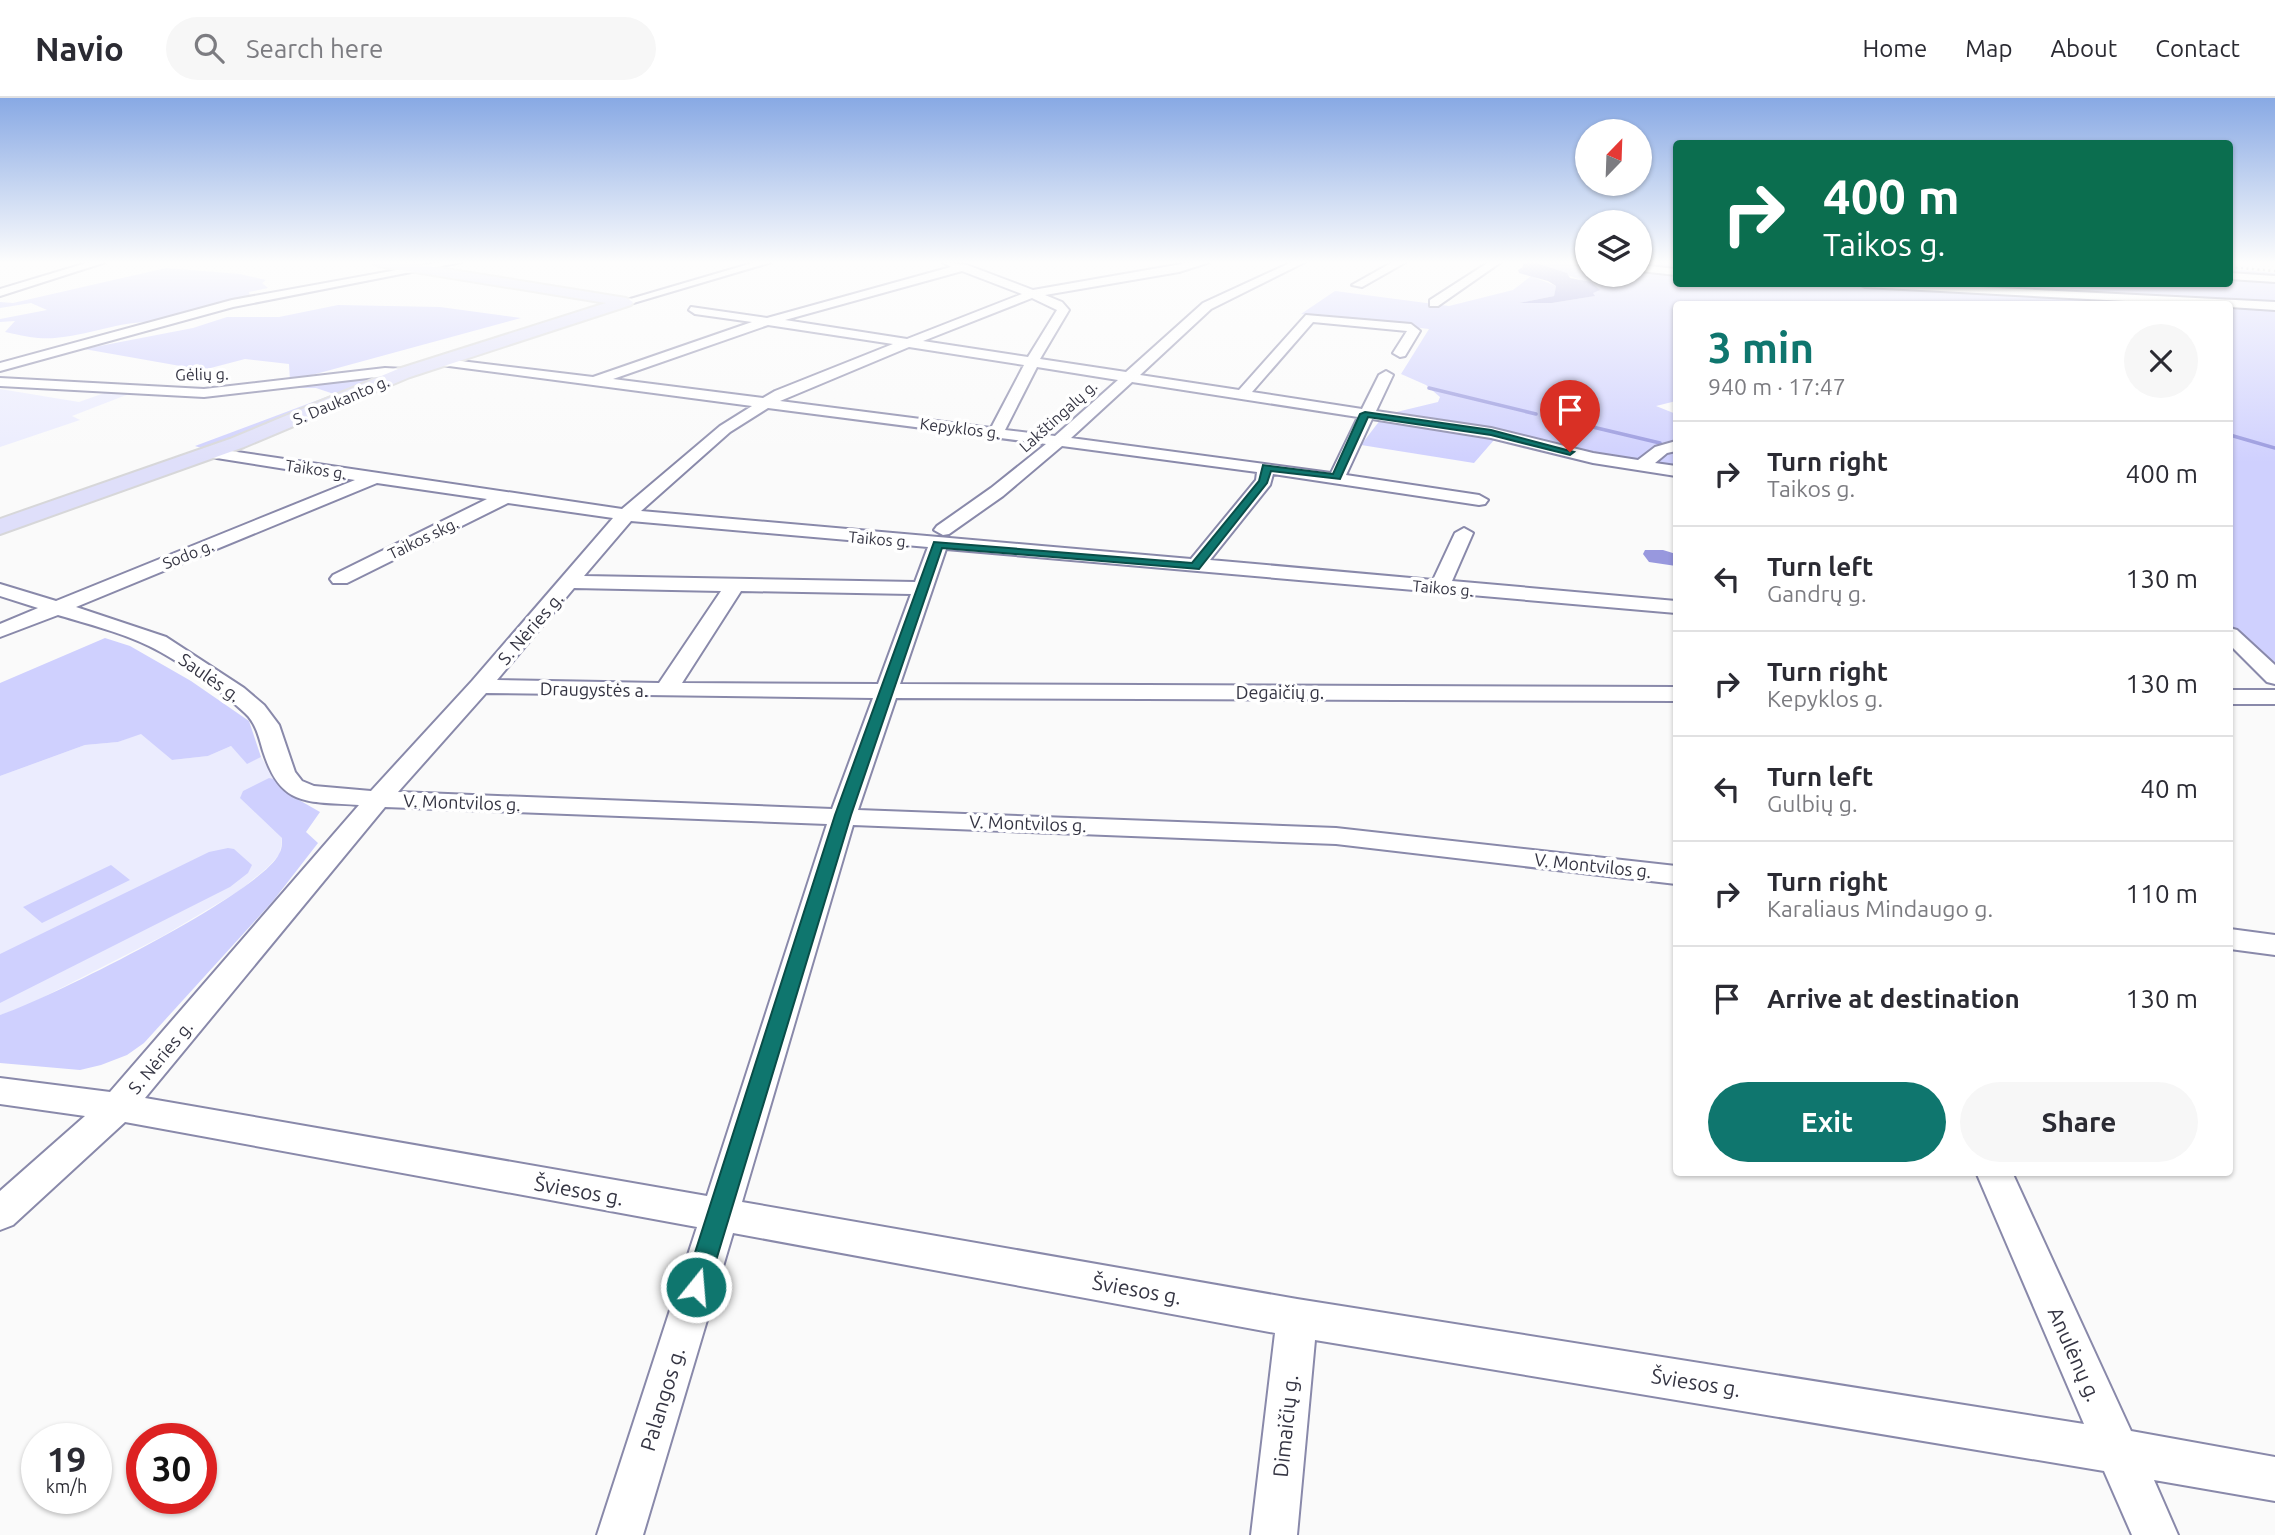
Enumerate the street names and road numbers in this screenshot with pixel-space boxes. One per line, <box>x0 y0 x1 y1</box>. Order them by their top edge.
street label: Gėlių g. <box>175 365 229 383</box>
street label: S. Daukanto g. <box>290 372 392 428</box>
street label: Lakštingalų g. <box>1015 376 1101 456</box>
street label: Kepyklos g. <box>919 414 1001 442</box>
street label: Taikos g. <box>284 456 348 482</box>
street label: Taikos skg. <box>385 513 461 563</box>
street label: Taikos g. <box>848 527 910 551</box>
street label: Sodo g. <box>160 536 216 572</box>
street label: Taikos g. <box>1412 576 1474 600</box>
street label: S. Nėries g. <box>493 588 567 668</box>
street label: Saulės g. <box>175 649 245 705</box>
street label: Draugystės a. <box>540 678 648 700</box>
street label: Degaičių g. <box>1236 682 1324 702</box>
street label: V. Montvilos g. <box>403 790 521 814</box>
street label: V. Montvilos g. <box>969 811 1087 835</box>
street label: V. Montvilos g. <box>1534 849 1652 881</box>
street label: S. Nėries g. <box>124 1017 196 1097</box>
street label: Šviesos g. <box>532 1170 626 1210</box>
street label: Šviesos g. <box>1090 1269 1184 1309</box>
street label: Anulėnų g. <box>2044 1303 2106 1405</box>
street label: Palangos g. <box>635 1344 689 1454</box>
street label: Šviesos g. <box>1650 1363 1742 1401</box>
street label: Dimaičių g. <box>1268 1374 1302 1478</box>

